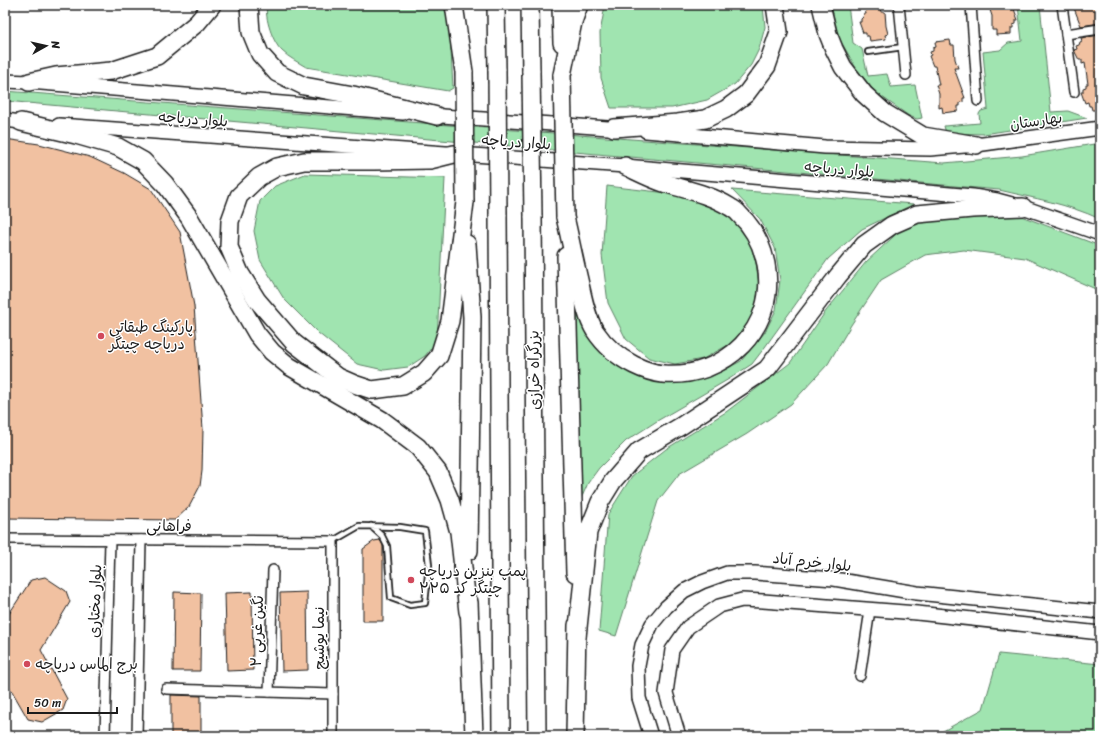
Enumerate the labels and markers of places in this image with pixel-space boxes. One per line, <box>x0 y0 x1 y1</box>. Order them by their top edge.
place label: پارکینگ طبقاتی دریاچه چیتگر <box>107 314 193 357</box>
marker: پارکینگ طبقاتی دریاچه چیتگر <box>96 331 106 341</box>
place label: پمپ بنزین دریاچه چیتگر کد ۲۲۵ <box>419 558 526 601</box>
marker: پمپ بنزین دریاچه چیتگر کد ۲۲۵ <box>406 575 416 585</box>
place label: برج الماس دریاچه <box>35 651 138 677</box>
marker: برج الماس دریاچه <box>22 659 32 669</box>

